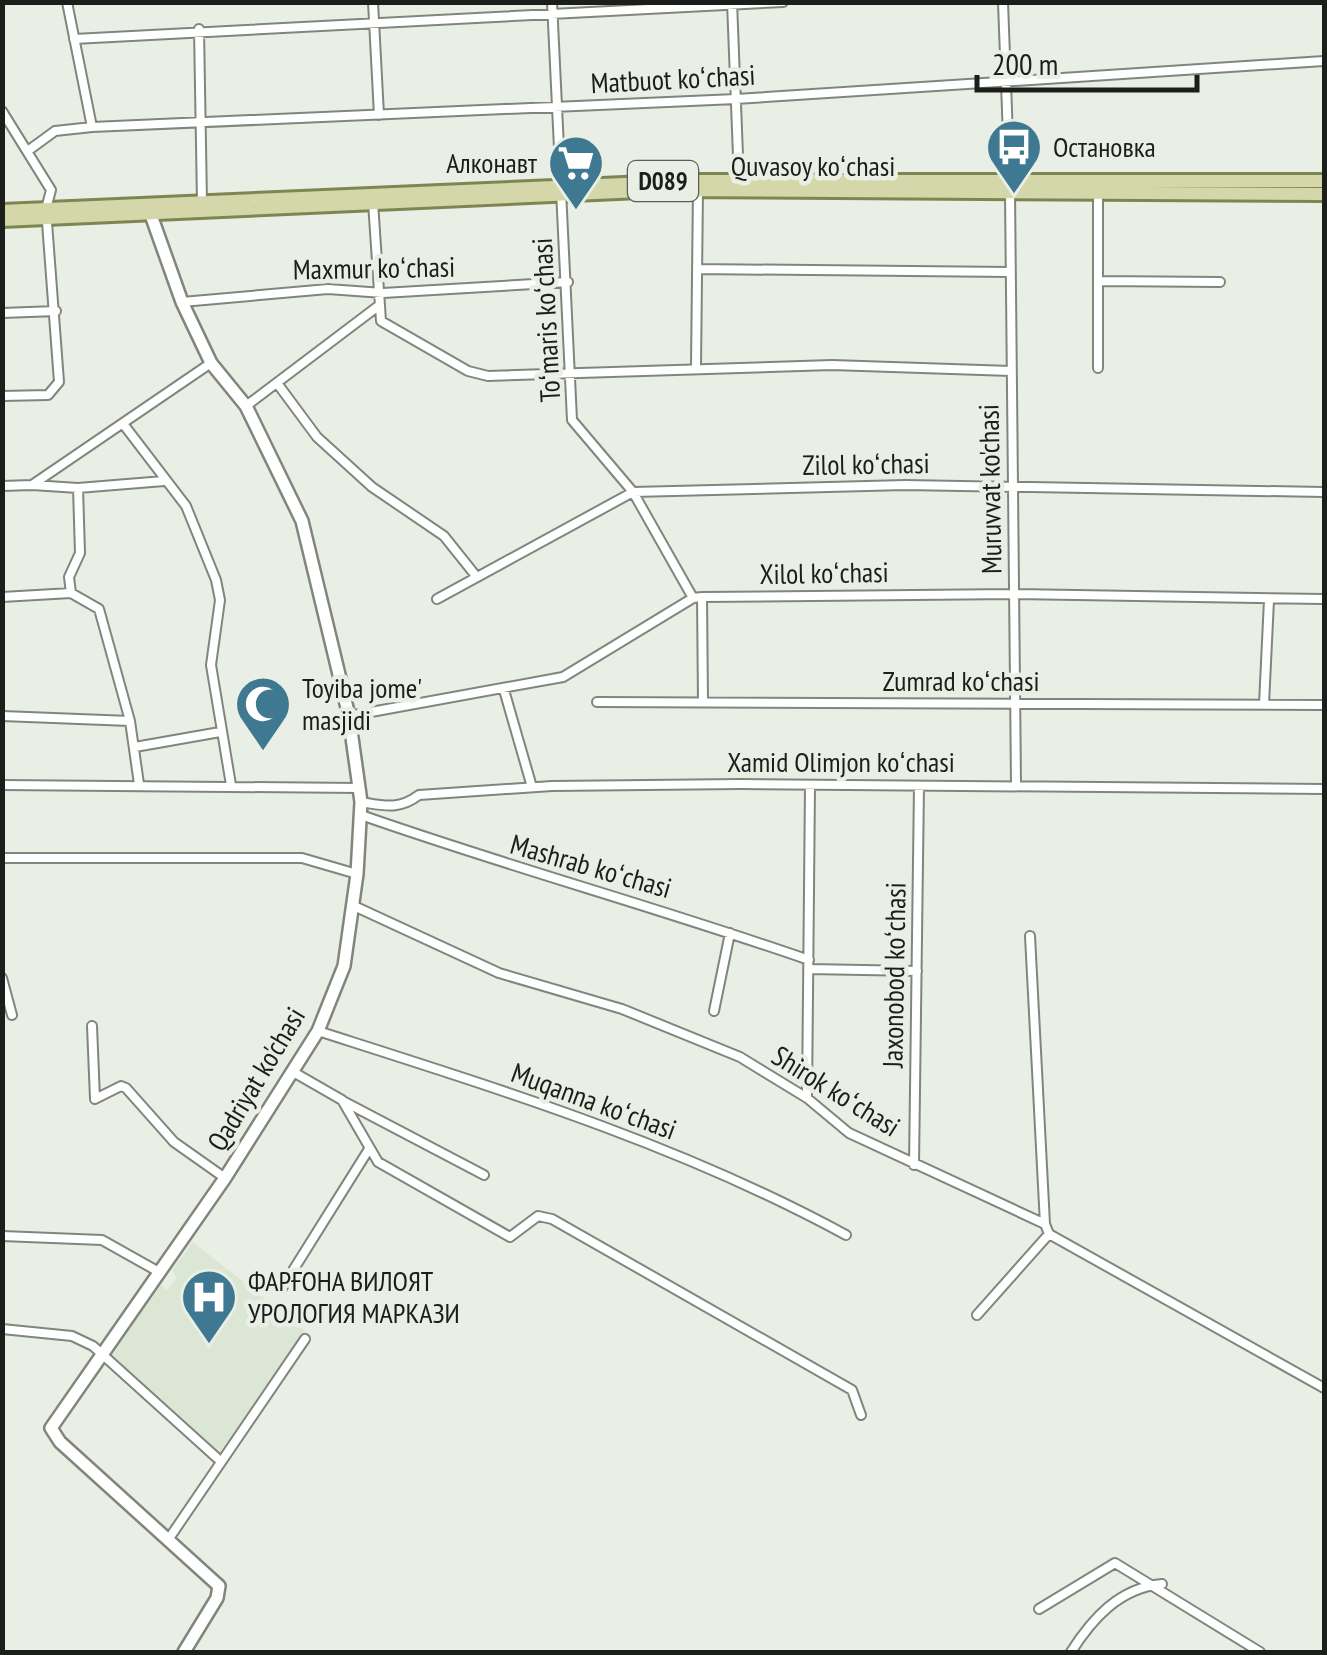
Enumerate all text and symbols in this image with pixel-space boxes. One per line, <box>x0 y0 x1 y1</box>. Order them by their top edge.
scale bar <box>977 30 1197 92</box>
text: 200 m <box>992 44 1058 83</box>
street label: Matbuot koʻchasi <box>590 56 756 101</box>
bus stop icon: Остановка <box>984 117 1044 196</box>
place label: Остановка <box>1053 128 1156 165</box>
supermarket icon: Алконавт <box>546 133 606 212</box>
place label: Алконавт <box>446 144 537 181</box>
street label: Quvasoy koʻchasi <box>731 147 895 184</box>
road number: D089 <box>628 161 698 201</box>
street label: Toʻmaris koʻchasi <box>523 237 568 403</box>
street label: Maxmur koʻchasi <box>292 248 456 287</box>
street label: Muruvvat ko'chasi <box>970 404 1009 574</box>
street label: Zilol koʻchasi <box>802 444 930 483</box>
street label: Xilol koʻchasi <box>759 553 889 592</box>
street label: Zumrad koʻchasi <box>882 662 1040 699</box>
place label: Toyiba jome' masjidi <box>302 669 422 738</box>
mosque icon: Toyiba jome' masjidi <box>233 674 293 753</box>
street label: Xamid Olimjon koʻchasi <box>727 743 955 780</box>
street label: Mashrab koʻchasi <box>506 825 676 906</box>
street label: Jaxonobod koʻchasi <box>873 882 914 1069</box>
street label: Qadriyat ko'chasi <box>198 1000 313 1157</box>
street label: Shirok koʻchasi <box>765 1037 907 1144</box>
street label: Muqanna koʻchasi <box>507 1054 682 1147</box>
place label: ФАРҒОНА ВИЛОЯТ УРОЛОГИЯ МАРКАЗИ <box>248 1262 460 1331</box>
hospital icon: ФАРҒОНА ВИЛОЯТ УРОЛОГИЯ МАРКАЗИ <box>179 1267 239 1346</box>

